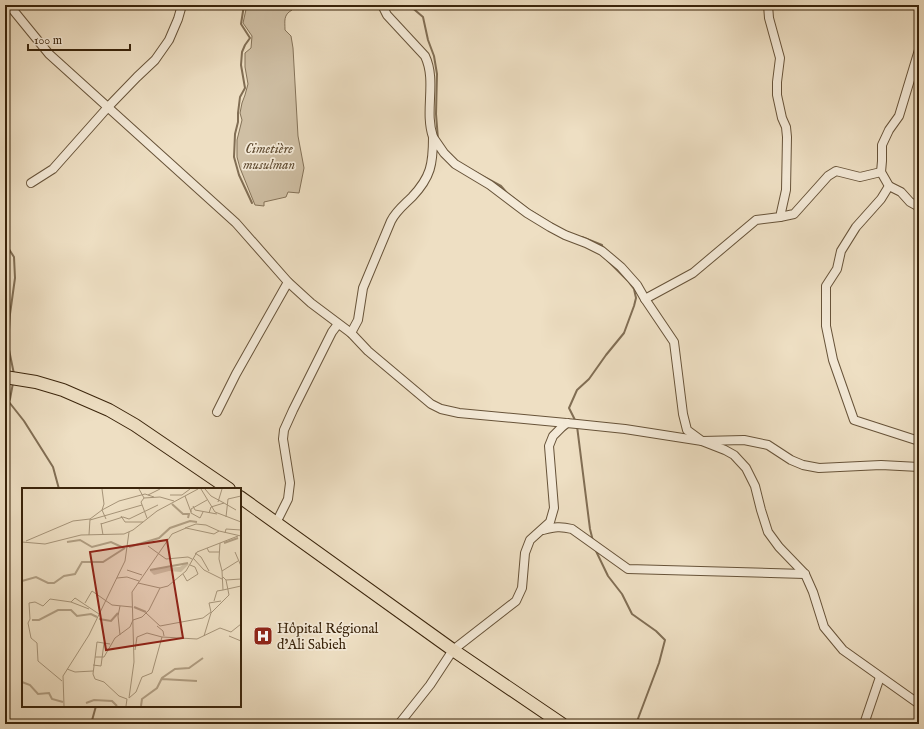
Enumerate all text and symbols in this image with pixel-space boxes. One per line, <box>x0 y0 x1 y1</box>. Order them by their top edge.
scale bar <box>28 26 130 52</box>
text: 100 m <box>34 33 62 48</box>
park label: Cimetière musulman <box>243 140 295 174</box>
inset map <box>22 488 241 707</box>
place label: Hôpital Régional d'Ali Sabieh <box>277 620 379 654</box>
hospital icon: Hôpital Régional d'Ali Sabieh <box>252 625 274 647</box>

